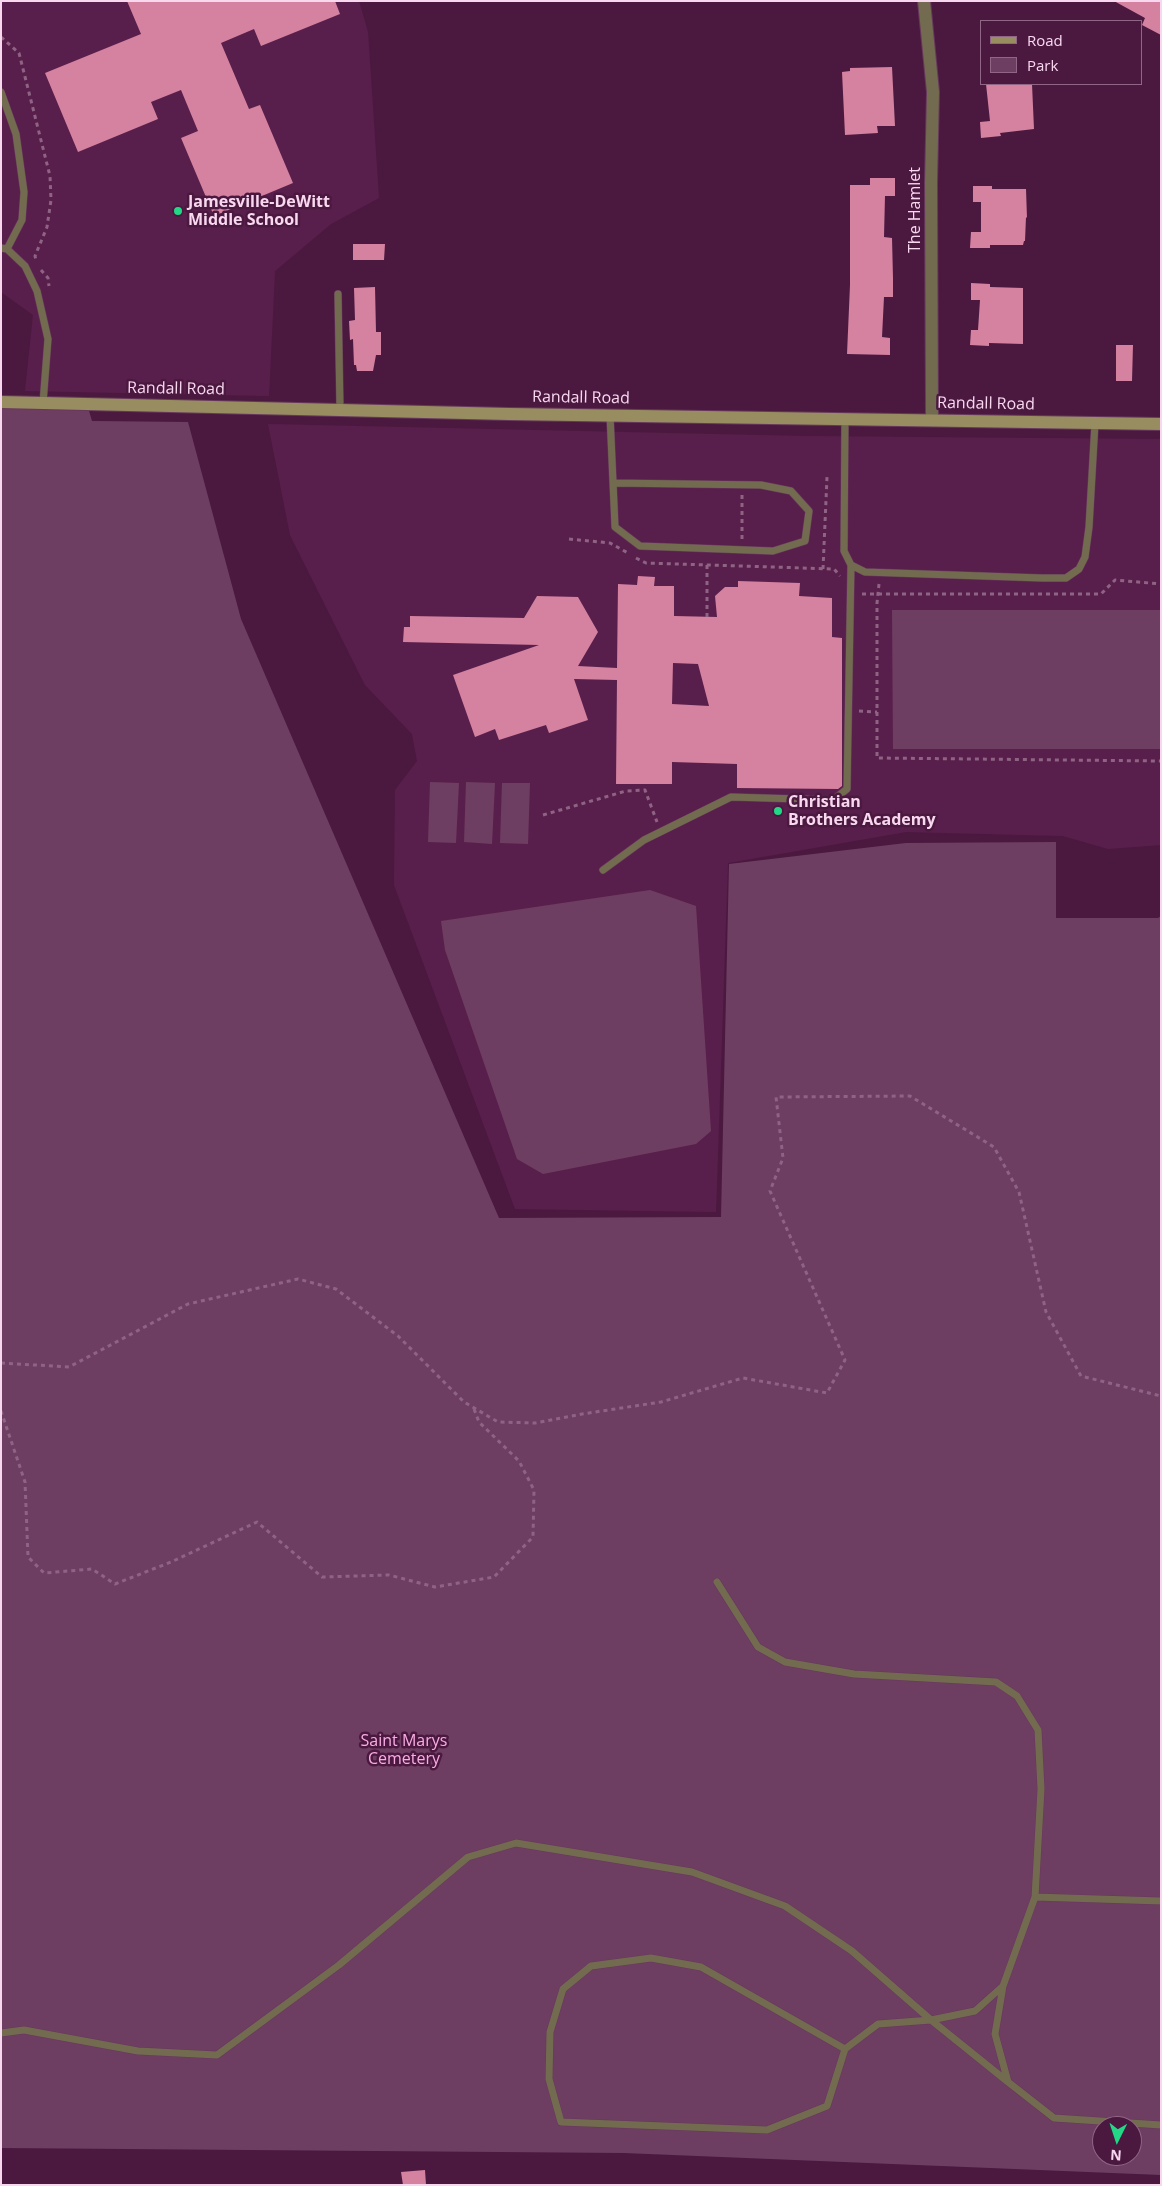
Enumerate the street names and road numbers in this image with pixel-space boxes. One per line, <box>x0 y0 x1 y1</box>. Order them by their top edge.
street label: The Hamlet <box>905 167 925 253</box>
street label: Randall Road <box>127 379 225 399</box>
street label: Randall Road <box>532 388 630 408</box>
street label: Randall Road <box>937 394 1035 414</box>

